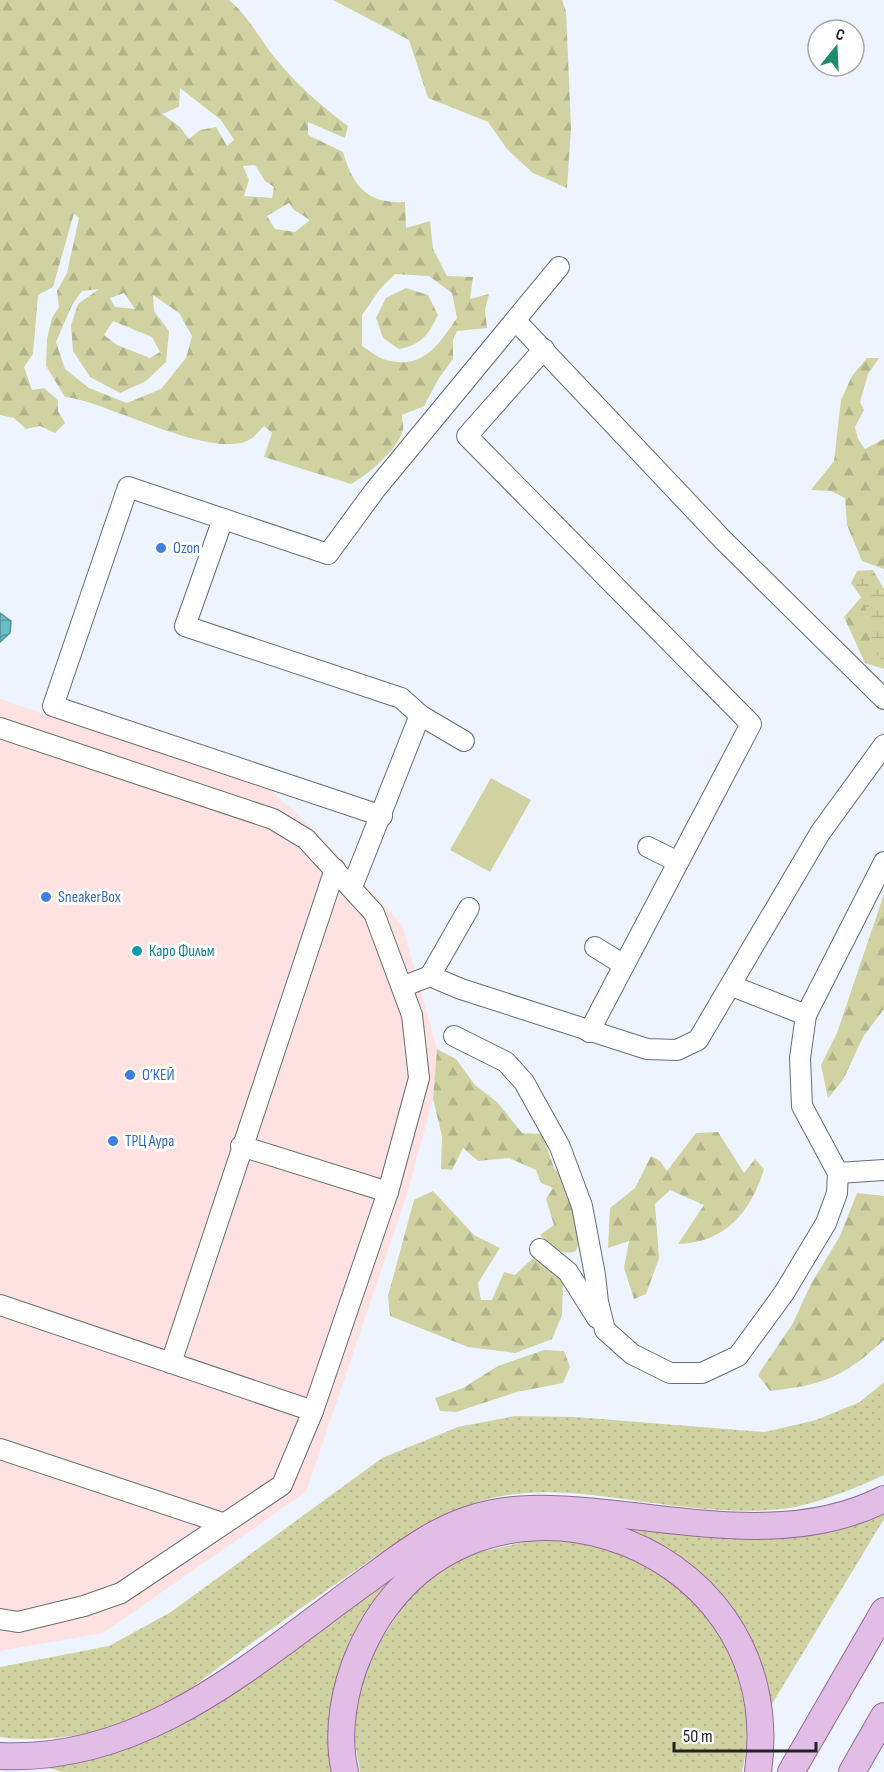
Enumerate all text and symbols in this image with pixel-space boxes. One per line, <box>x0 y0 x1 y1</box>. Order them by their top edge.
north arrow <box>806 18 866 78</box>
text: С <box>833 25 847 45</box>
place label: Ozon <box>173 539 200 558</box>
marker: Ozon <box>154 541 168 555</box>
place label: SneakerBox <box>58 888 121 907</box>
marker: SneakerBox <box>39 890 53 904</box>
place label: Каро Фильм <box>149 942 215 961</box>
marker: Каро Фильм <box>130 944 144 958</box>
place label: О’КЕЙ <box>142 1066 175 1085</box>
marker: О’КЕЙ <box>123 1068 137 1082</box>
place label: ТРЦ Аура <box>125 1132 174 1151</box>
marker: ТРЦ Аура <box>106 1134 120 1148</box>
scale bar <box>674 1715 816 1753</box>
text: 50 m <box>683 1726 713 1747</box>

